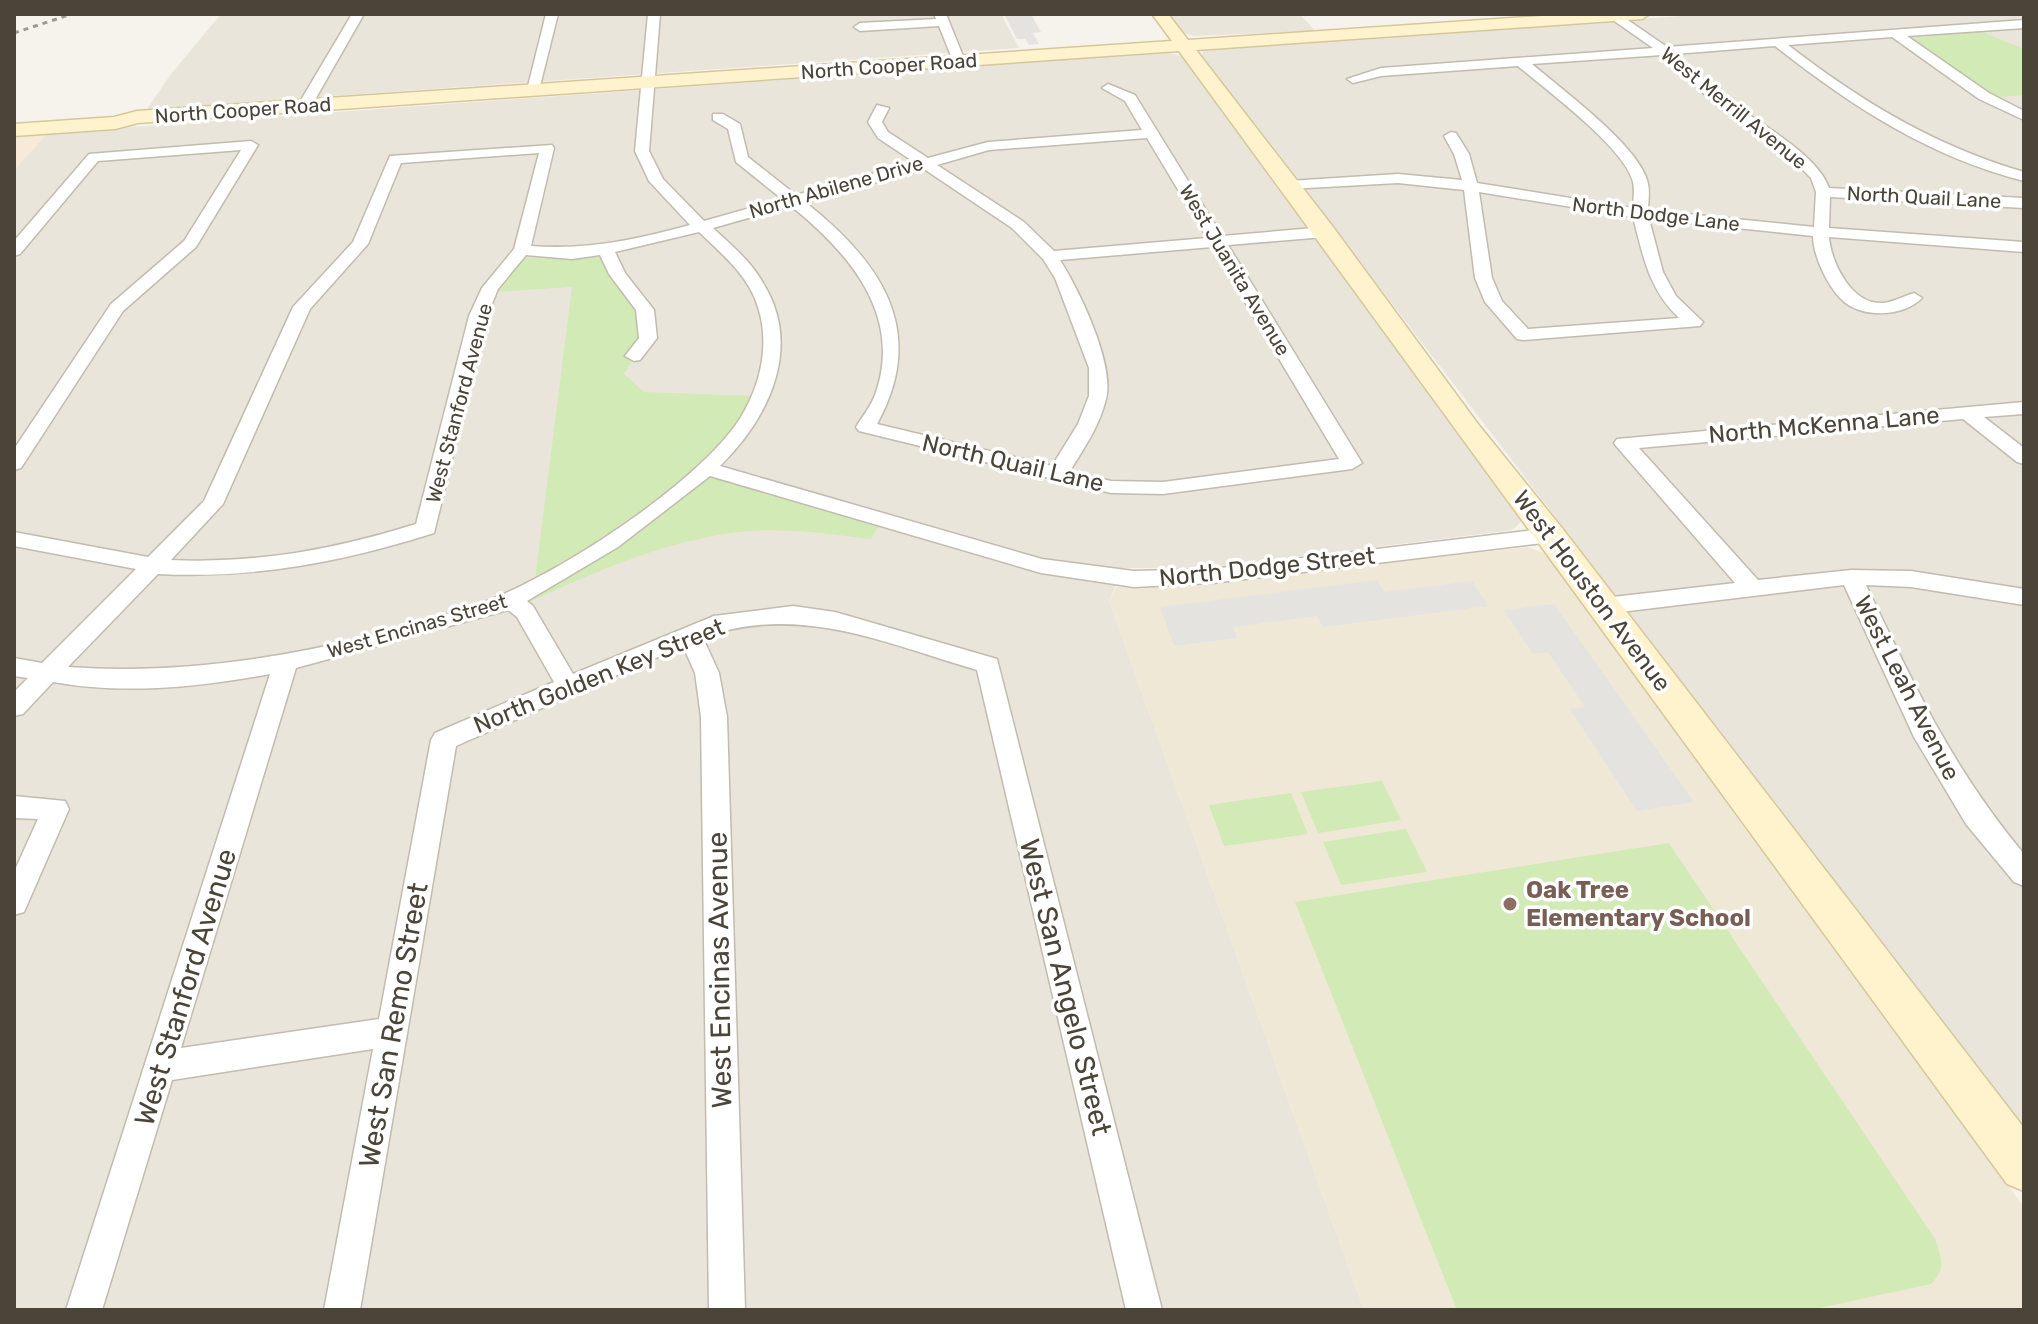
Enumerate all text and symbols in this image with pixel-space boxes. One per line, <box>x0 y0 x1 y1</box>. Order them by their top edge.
street label: West Merrill Avenue <box>1656 42 1812 174</box>
street label: North Cooper Road <box>800 48 978 84</box>
street label: North Cooper Road <box>154 92 332 128</box>
street label: North Abilene Drive <box>746 151 926 223</box>
street label: West Juanita Avenue <box>1174 180 1296 360</box>
street label: North Quail Lane <box>1846 181 2002 213</box>
street label: North Dodge Lane <box>1571 192 1741 236</box>
street label: West Stanford Avenue <box>421 301 497 505</box>
street label: North McKenna Lane <box>1707 401 1941 449</box>
street label: North Quail Lane <box>919 428 1107 498</box>
street label: West Houston Avenue <box>1507 485 1677 697</box>
street label: North Dodge Street <box>1158 542 1376 592</box>
street label: West Encinas Street <box>324 589 510 663</box>
street label: West Leah Avenue <box>1848 591 1966 785</box>
street label: North Golden Key Street <box>469 613 729 739</box>
street label: West Encinas Avenue <box>701 831 738 1109</box>
street label: West San Angelo Street <box>1013 835 1118 1139</box>
street label: West Stanford Avenue <box>128 845 243 1130</box>
place label: Oak Tree Elementary School <box>1526 876 1751 932</box>
street label: West San Remo Street <box>352 880 435 1170</box>
marker: Oak Tree Elementary School <box>1501 895 1519 913</box>

